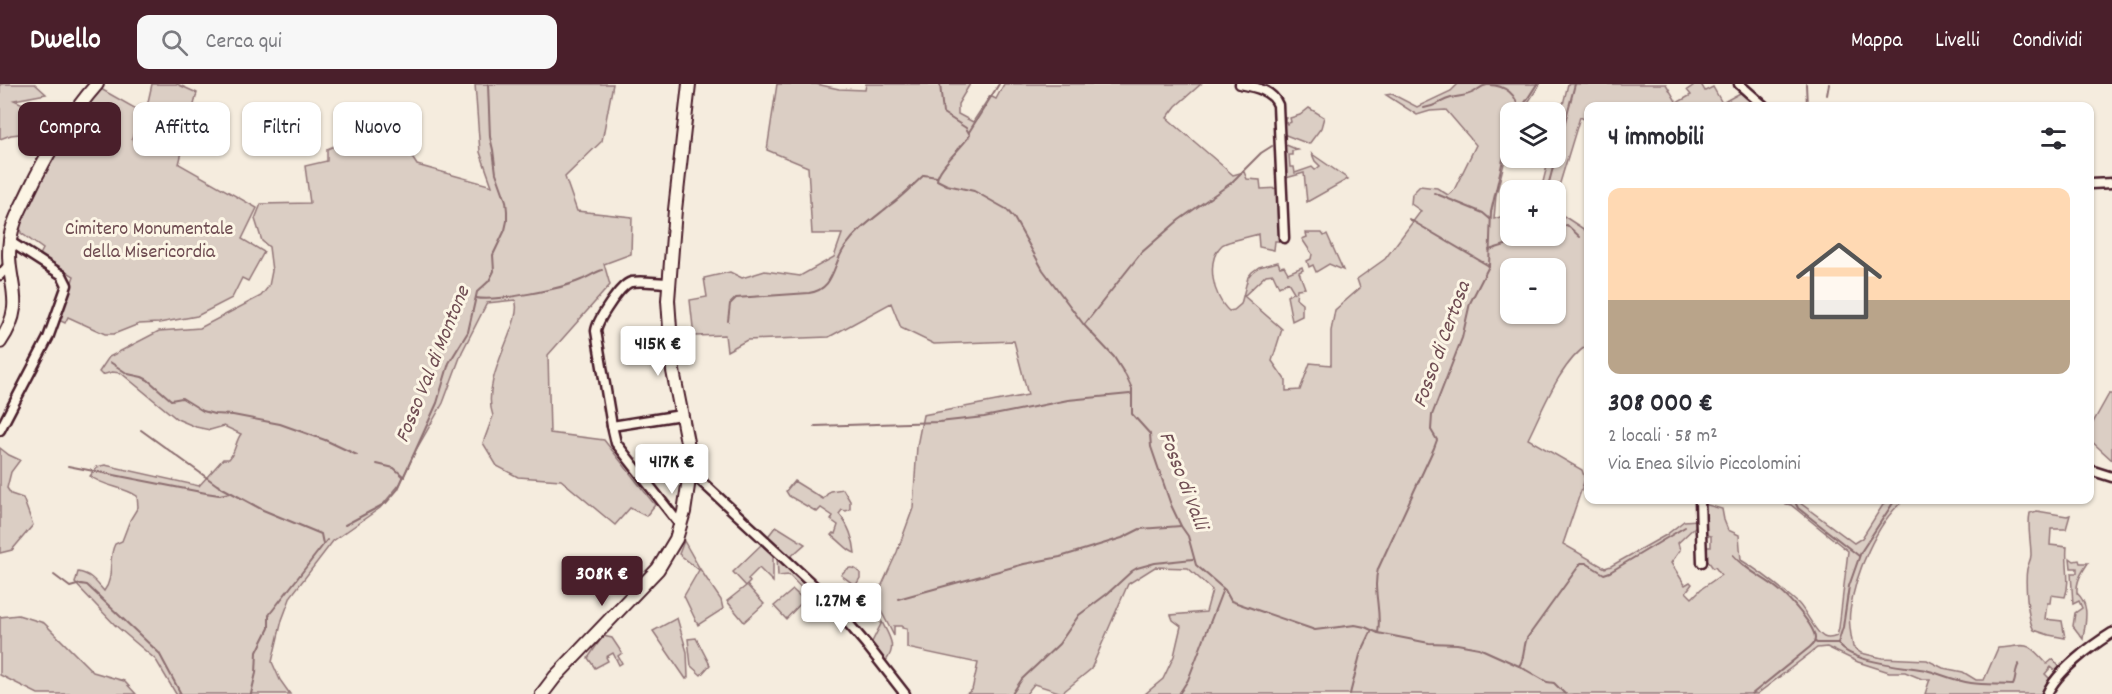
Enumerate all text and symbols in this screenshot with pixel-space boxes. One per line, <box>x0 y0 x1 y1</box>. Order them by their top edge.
search box <box>137 15 557 69</box>
text: Dwello <box>30 22 101 62</box>
icon: search <box>158 26 191 59</box>
text: Cerca qui <box>206 27 282 58</box>
text: Mappa <box>1851 27 1902 57</box>
text: Livelli <box>1935 27 1980 57</box>
text: Condividi <box>2013 27 2082 57</box>
chip: Compra <box>18 102 121 156</box>
chip: Affitta <box>133 102 230 156</box>
chip: Filtri <box>242 102 321 156</box>
chip: Nuovo <box>333 102 422 156</box>
map controls <box>1500 102 1566 324</box>
button: layers <box>1500 102 1566 168</box>
text: 4 immobili <box>1608 120 1704 157</box>
icon: filters <box>2037 122 2070 155</box>
button: + <box>1500 180 1566 246</box>
park label: Cimitero Monumentale della Misericordia <box>65 216 233 267</box>
icon: home <box>1785 227 1893 335</box>
button: − <box>1500 258 1566 324</box>
water label: Fosso di Certosa <box>1406 277 1480 412</box>
water label: Fosso Val di Montone <box>389 281 480 448</box>
pin: 415K € <box>609 326 707 377</box>
text: 415K € <box>635 331 681 359</box>
text: 308 000 € <box>1608 386 1713 423</box>
text: 2 locali · 58 m² <box>1608 423 1717 451</box>
water label: Fosso di Valli <box>1150 428 1216 537</box>
pin: 417K € <box>623 444 721 495</box>
text: 417K € <box>649 449 695 477</box>
text: Via Enea Silvio Piccolomini <box>1608 451 1801 479</box>
pin: 308K € <box>553 556 651 607</box>
text: 308K € <box>576 561 628 589</box>
pin: 1.27M € <box>786 583 896 634</box>
text: 1.27M € <box>815 588 867 616</box>

